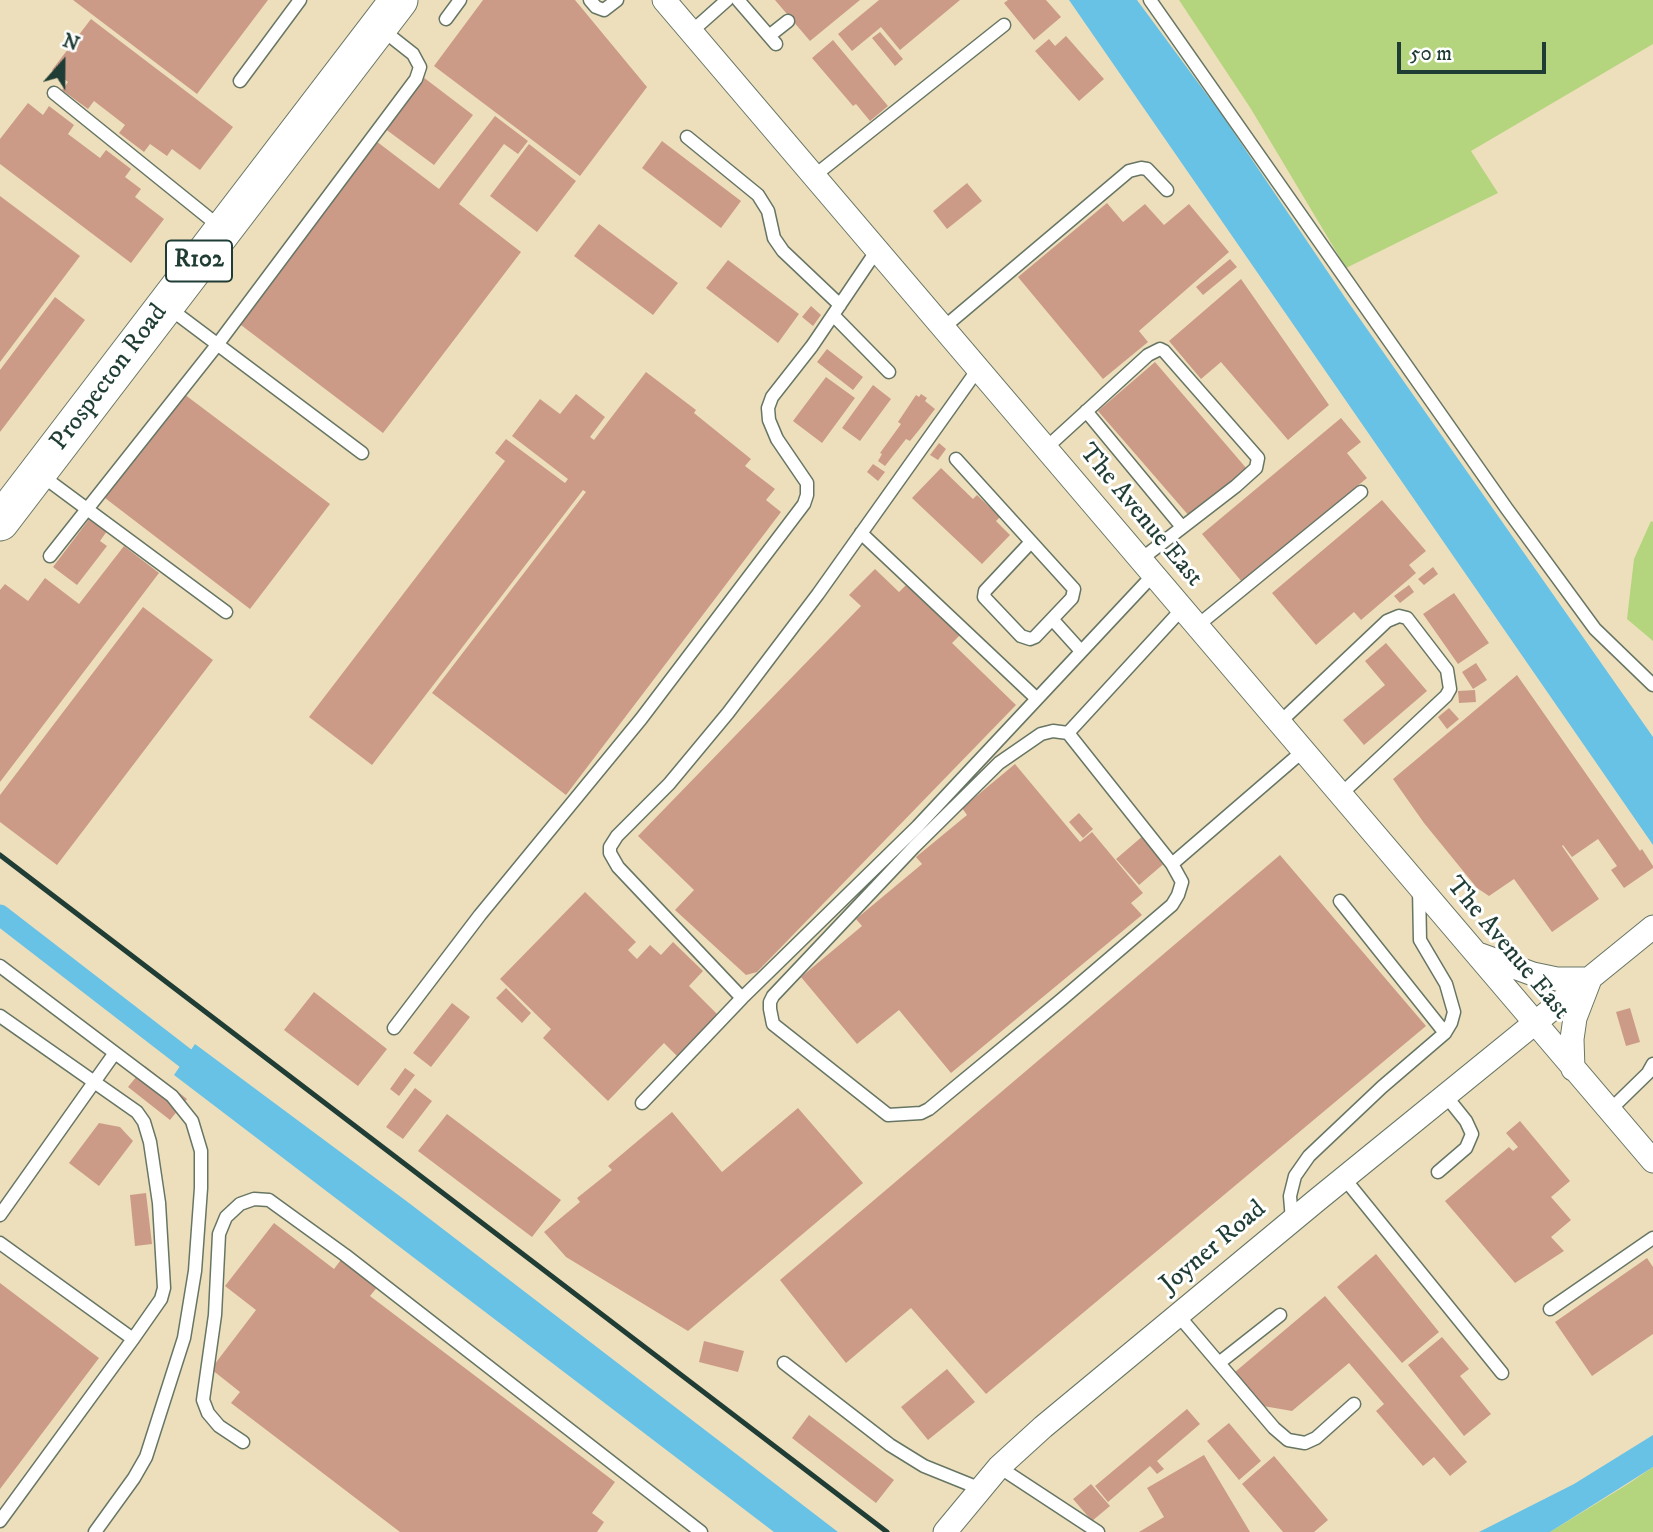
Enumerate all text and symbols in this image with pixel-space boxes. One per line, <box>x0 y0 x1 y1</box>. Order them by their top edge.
north arrow <box>28 28 98 98</box>
scale bar <box>1401 28 1550 72</box>
text: N <box>59 29 82 56</box>
text: 50 m <box>1410 41 1452 67</box>
road number: R102 <box>166 240 232 282</box>
street label: Prospecton Road <box>45 299 175 457</box>
street label: The Avenue East <box>1071 438 1209 594</box>
street label: The Avenue East <box>1438 871 1576 1027</box>
street label: Joyner Road <box>1155 1195 1273 1301</box>

